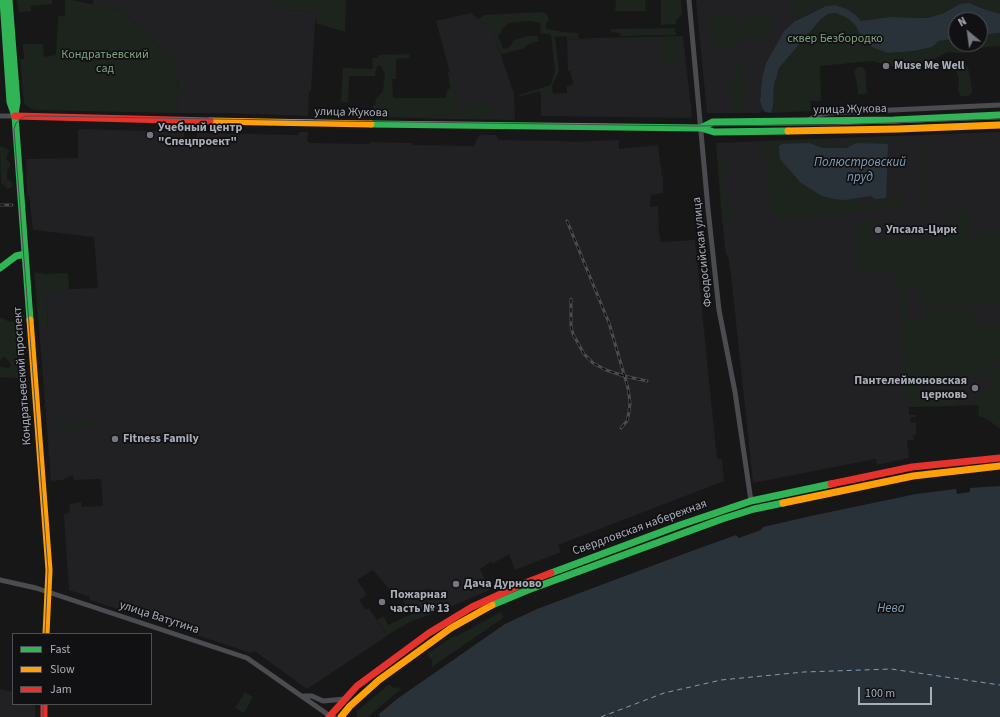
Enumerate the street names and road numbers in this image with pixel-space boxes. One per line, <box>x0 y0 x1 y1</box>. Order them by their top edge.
street label: улица Жукова <box>813 102 887 118</box>
street label: улица Жукова <box>314 105 388 121</box>
street label: Феодосийская улица <box>690 196 716 308</box>
street label: Кондратьевский проспект <box>11 306 35 446</box>
street label: Свердловская набережная <box>571 497 709 559</box>
street label: улица Ватутина <box>117 598 201 638</box>

